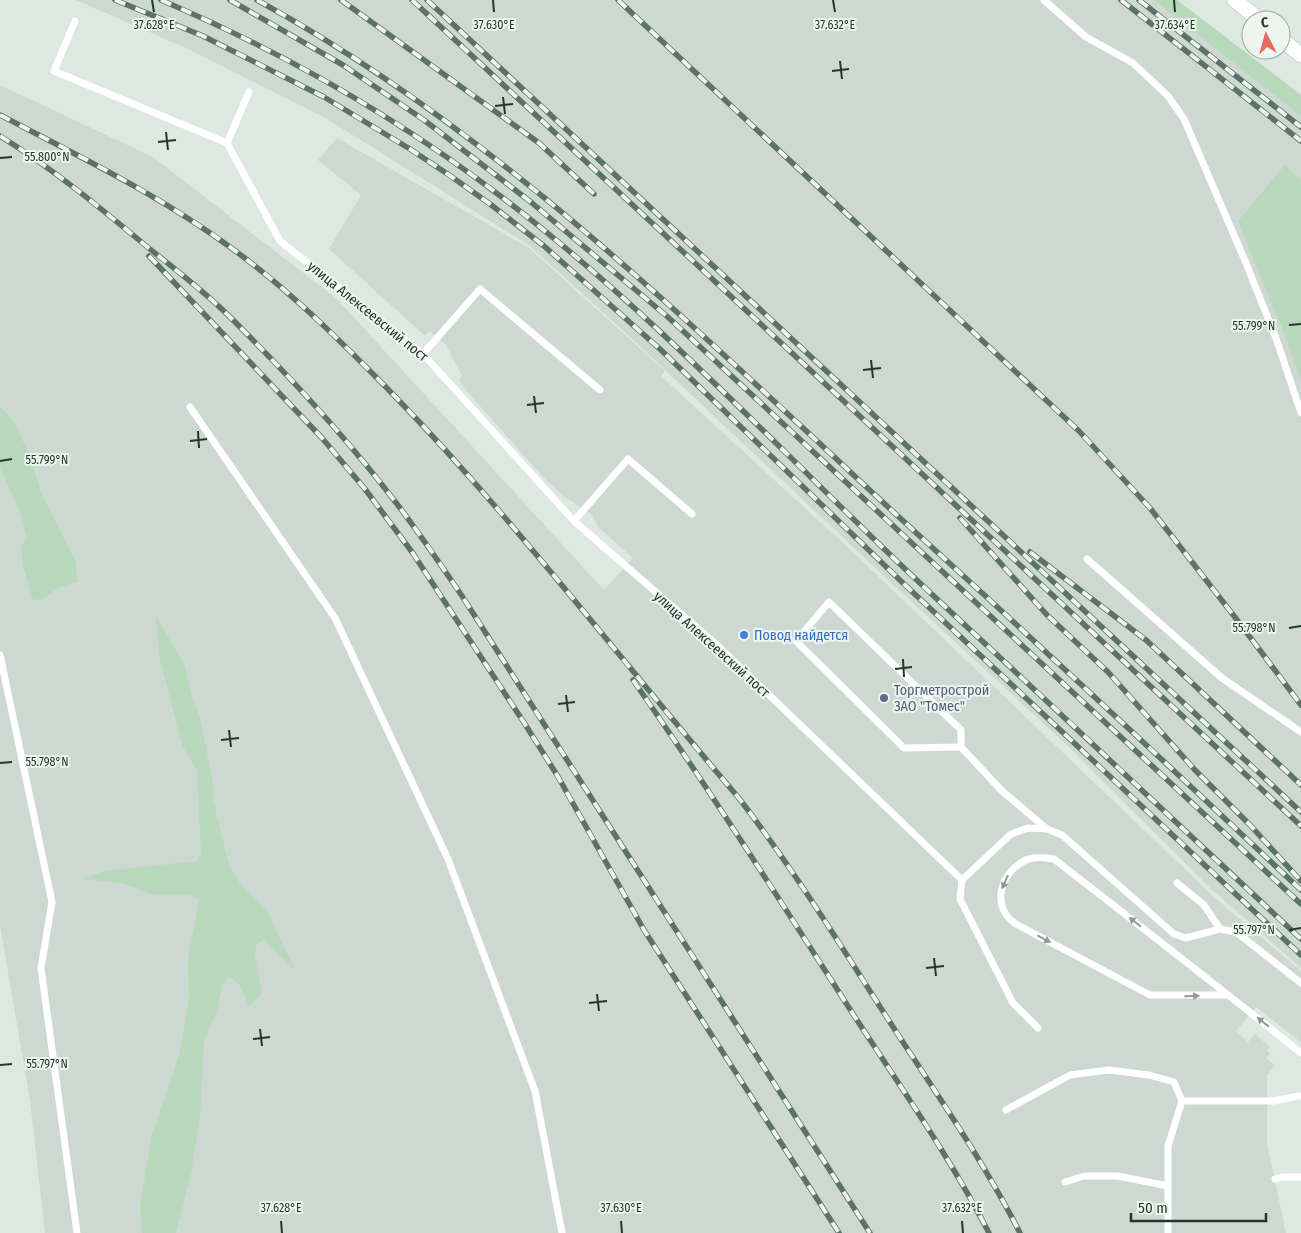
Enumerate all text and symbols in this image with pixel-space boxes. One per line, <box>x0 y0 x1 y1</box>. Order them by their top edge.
north arrow <box>1241 10 1291 60</box>
text: С <box>1260 14 1270 31</box>
text: 37.628°E <box>133 18 175 32</box>
text: 37.630°E <box>473 18 515 32</box>
text: 37.632°E <box>815 18 856 32</box>
text: 37.634°E <box>1155 18 1196 32</box>
text: 55.800°N <box>25 150 69 164</box>
street label: улица Алексеевский пост <box>304 258 432 365</box>
text: 55.799°N <box>1233 319 1275 333</box>
text: 55.799°N <box>26 453 68 467</box>
street label: улица Алексеевский пост <box>650 588 773 701</box>
text: 55.798°N <box>1233 621 1275 635</box>
place label: Повод найдется <box>754 627 848 644</box>
marker: Повод найдется <box>738 629 750 641</box>
place label: Торгметрострой ЗАО "Томес" <box>894 682 989 715</box>
marker: Торгметрострой ЗАО "Томес" <box>878 692 890 704</box>
text: 55.798°N <box>26 755 68 769</box>
one-way arrow <box>1001 875 1009 889</box>
one-way arrow <box>1129 917 1142 928</box>
text: 55.797°N <box>1233 923 1275 937</box>
one-way arrow <box>1037 935 1051 943</box>
one-way arrow <box>1185 991 1201 999</box>
one-way arrow <box>1257 1017 1270 1028</box>
text: 55.797°N <box>26 1057 68 1071</box>
scale bar <box>1131 1190 1266 1222</box>
text: 50 m <box>1138 1199 1168 1217</box>
text: 37.628°E <box>260 1201 302 1215</box>
text: 37.630°E <box>600 1201 642 1215</box>
text: 37.632°E <box>942 1201 983 1215</box>

